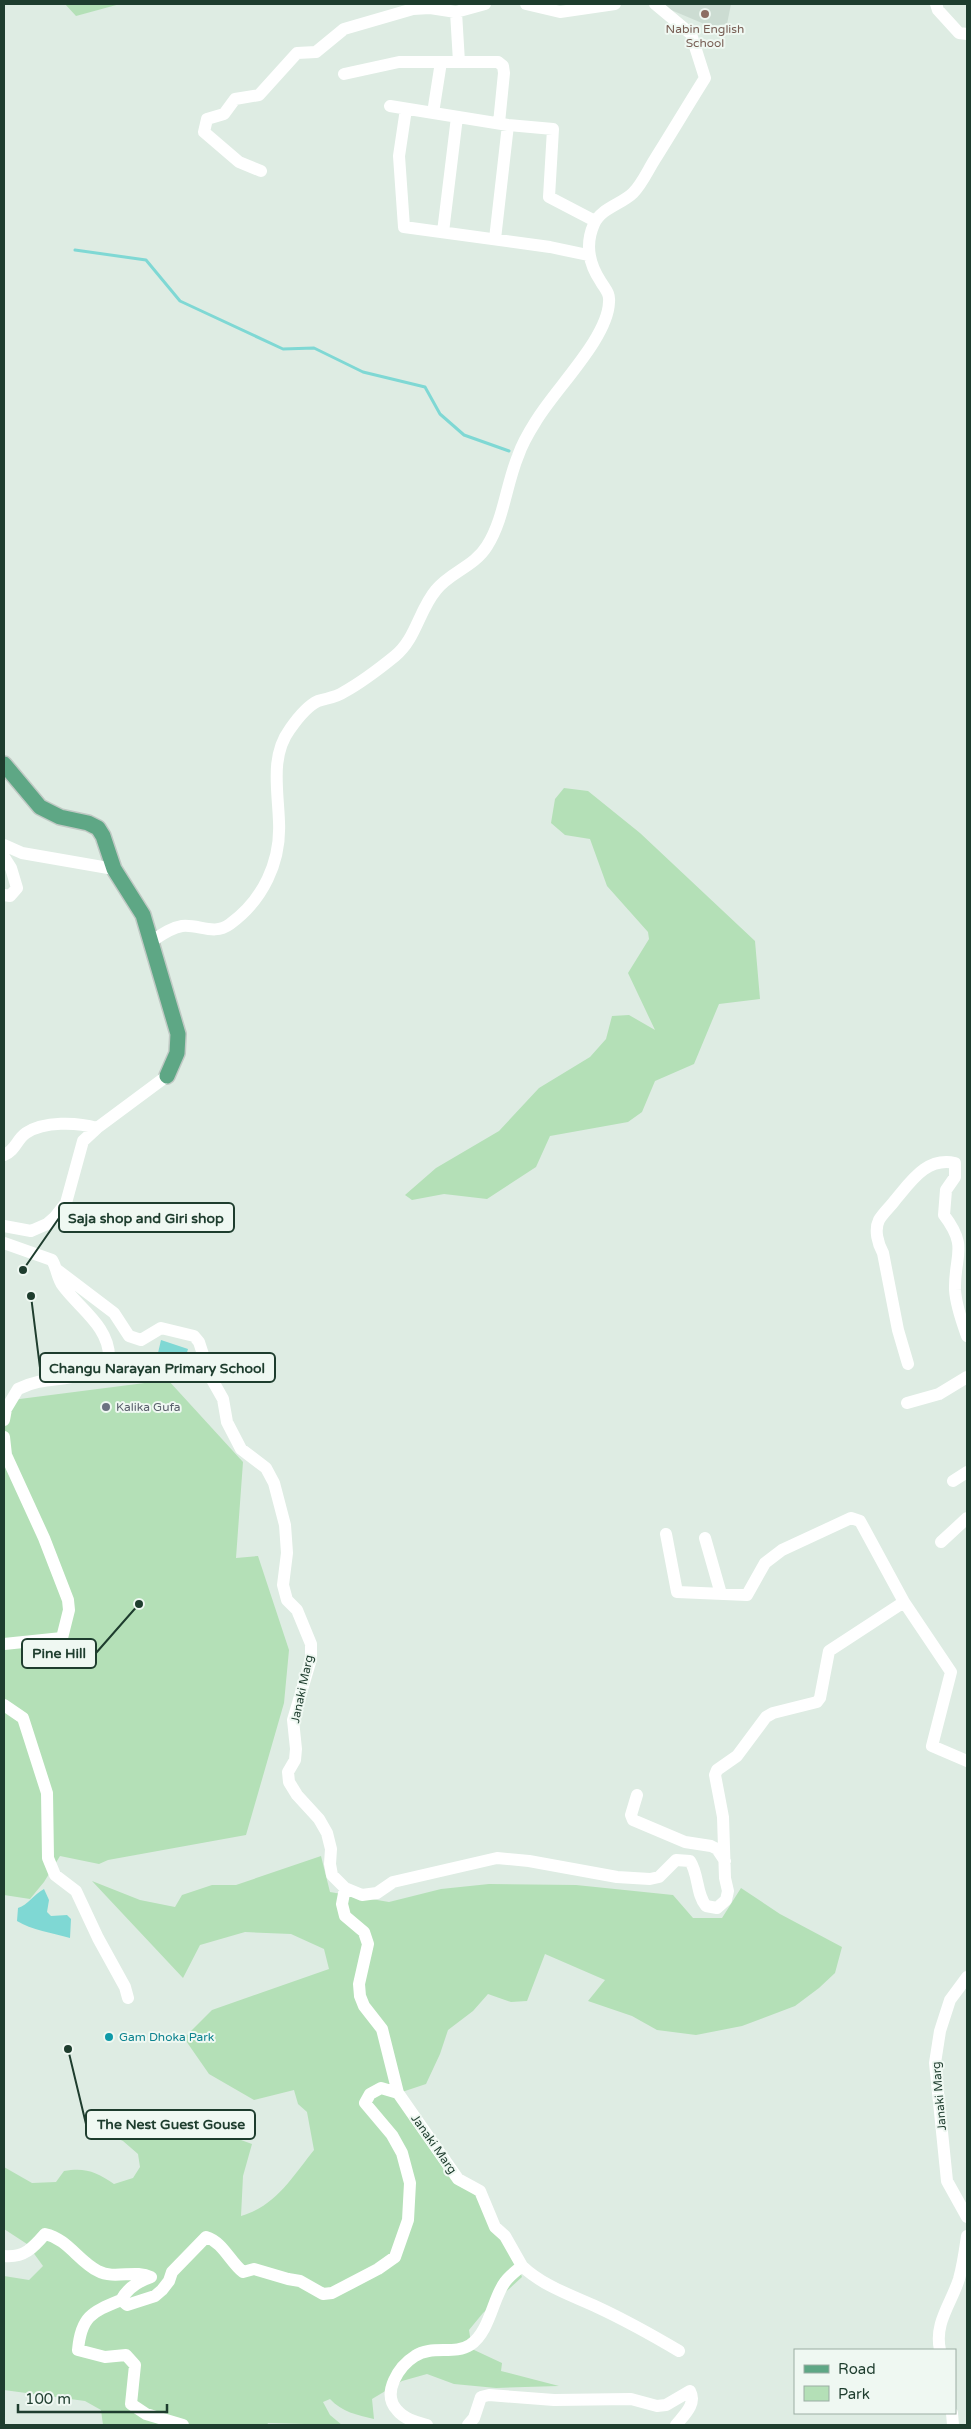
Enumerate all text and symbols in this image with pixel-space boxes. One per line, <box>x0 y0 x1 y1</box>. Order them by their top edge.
marker: Nabin English School <box>699 8 711 20</box>
place label: Nabin English School <box>666 22 744 50</box>
callout: Saja shop and Giri shop <box>59 1203 234 1232</box>
text: Saja shop and Giri shop <box>68 1210 224 1227</box>
callout: Changu Narayan Primary School <box>40 1353 275 1382</box>
text: Changu Narayan Primary School <box>49 1360 265 1377</box>
place label: Kalika Gufa <box>116 1400 181 1414</box>
marker: Kalika Gufa <box>100 1401 112 1413</box>
callout: Pine Hill <box>22 1639 96 1668</box>
text: Pine Hill <box>32 1645 86 1662</box>
street label: Janaki Marg <box>288 1654 316 1724</box>
place label: Gam Dhoka Park <box>119 2030 215 2044</box>
marker: Gam Dhoka Park <box>103 2031 115 2043</box>
street label: Janaki Marg <box>929 2061 949 2131</box>
callout: The Nest Guest Gouse <box>86 2110 255 2139</box>
street label: Janaki Marg <box>408 2112 460 2176</box>
text: The Nest Guest Gouse <box>96 2116 245 2133</box>
legend <box>794 2349 956 2414</box>
text: Road <box>838 2360 876 2378</box>
scale bar <box>18 2382 166 2414</box>
text: Park <box>838 2385 870 2403</box>
text: 100 m <box>25 2390 71 2408</box>

